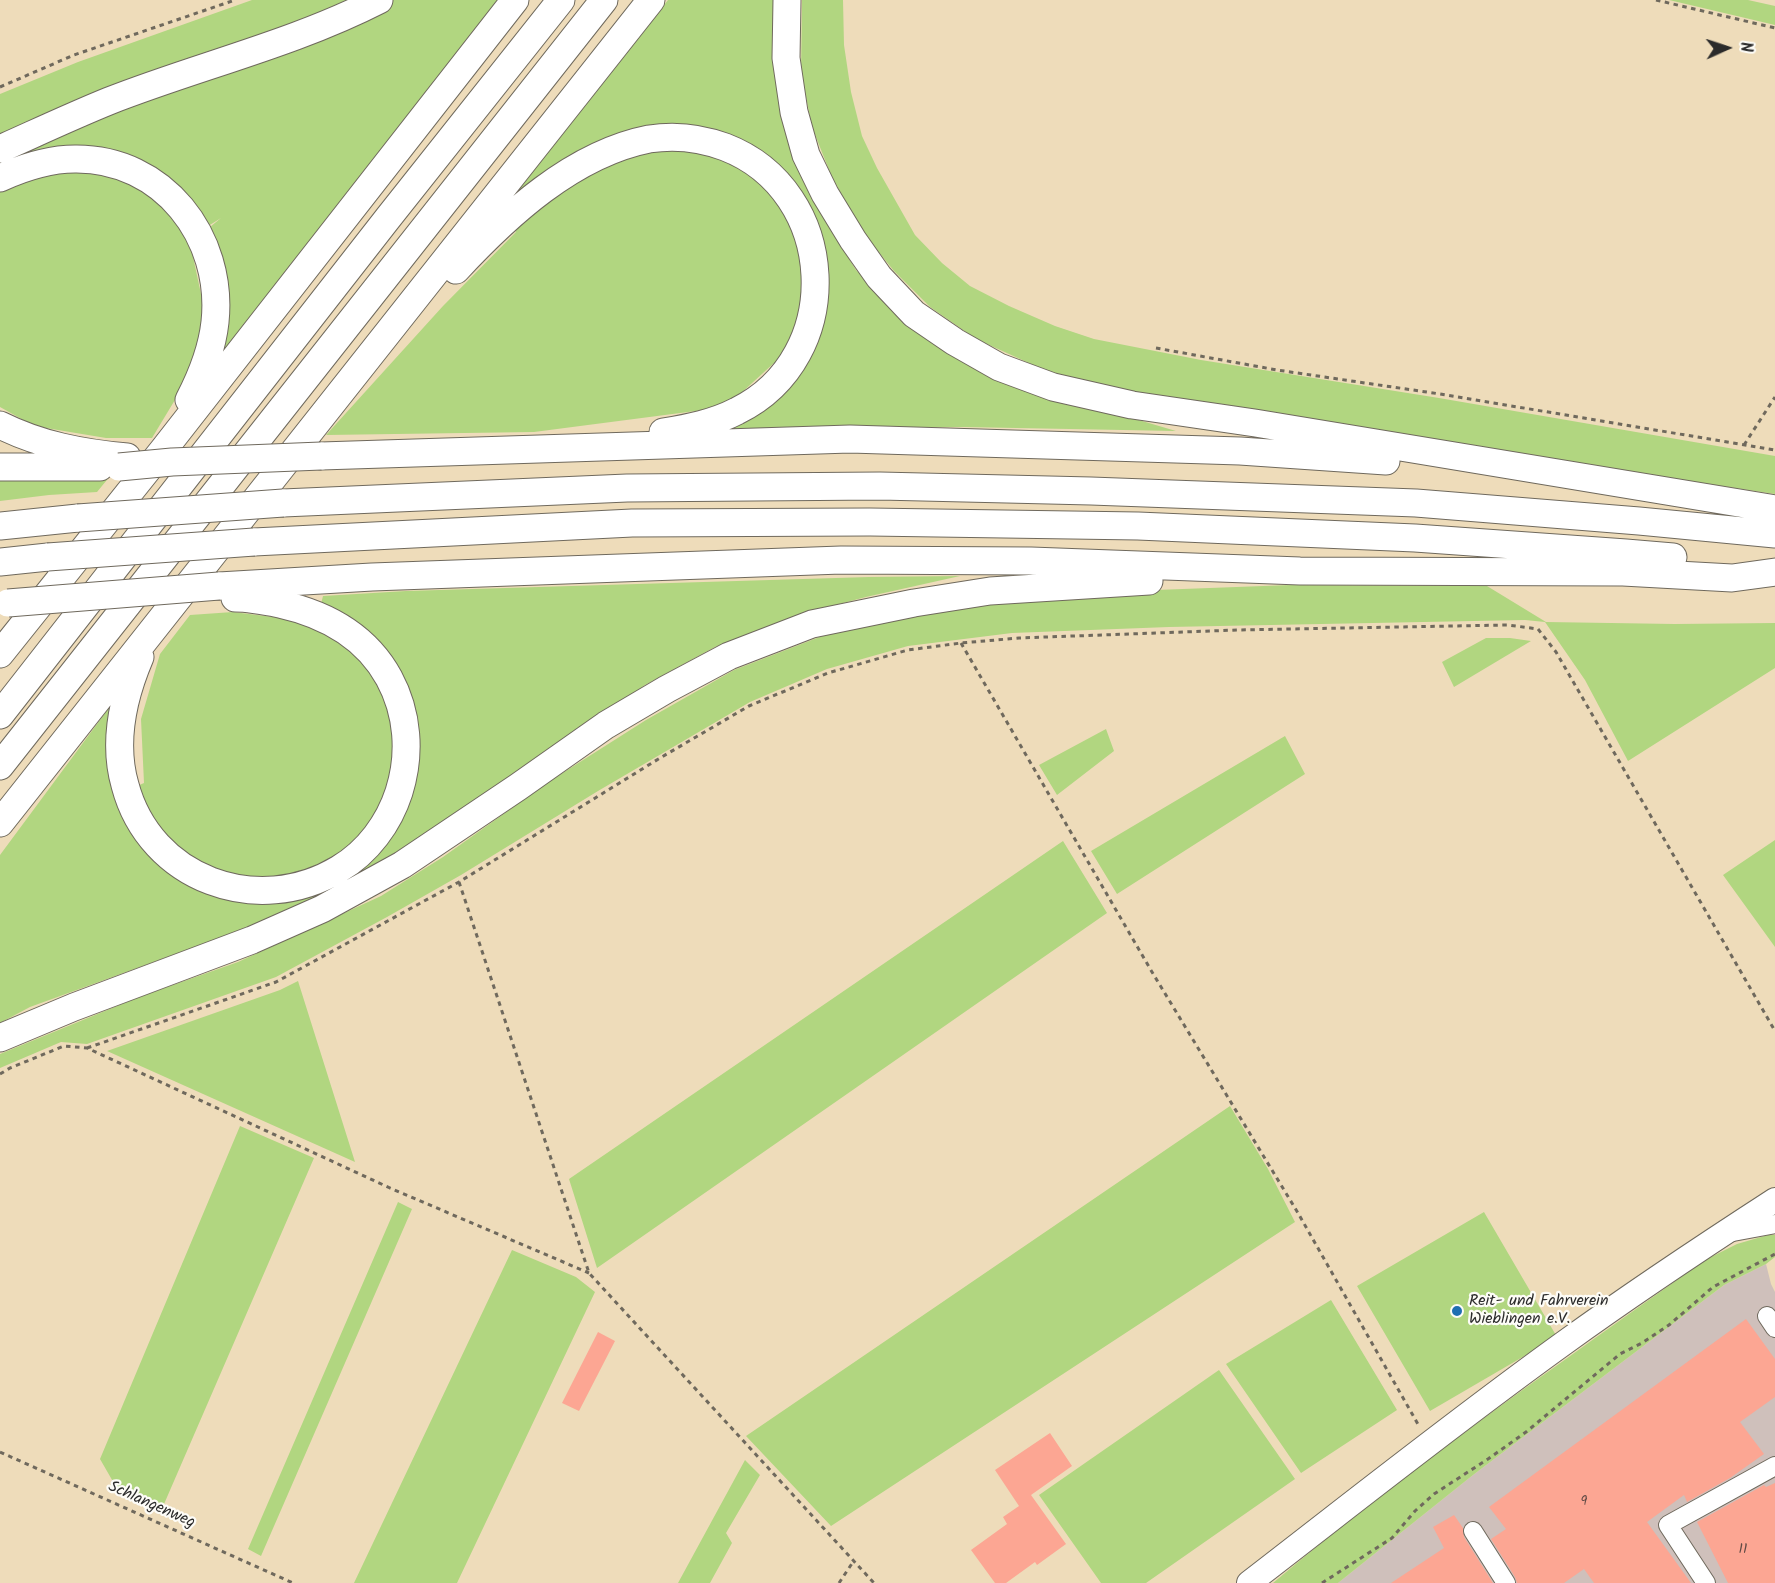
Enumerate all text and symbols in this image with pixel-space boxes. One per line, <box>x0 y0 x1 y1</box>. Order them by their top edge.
north arrow <box>1697 18 1757 78</box>
text: N <box>1733 41 1758 53</box>
place label: Reit- und Fahrverein Wieblingen e.V. <box>1469 1292 1608 1330</box>
marker: Reit- und Fahrverein Wieblingen e.V. <box>1450 1304 1464 1318</box>
street label: Schlangenweg <box>105 1478 197 1534</box>
house number: 9 <box>1581 1495 1587 1511</box>
house number: 11 <box>1739 1543 1747 1559</box>

